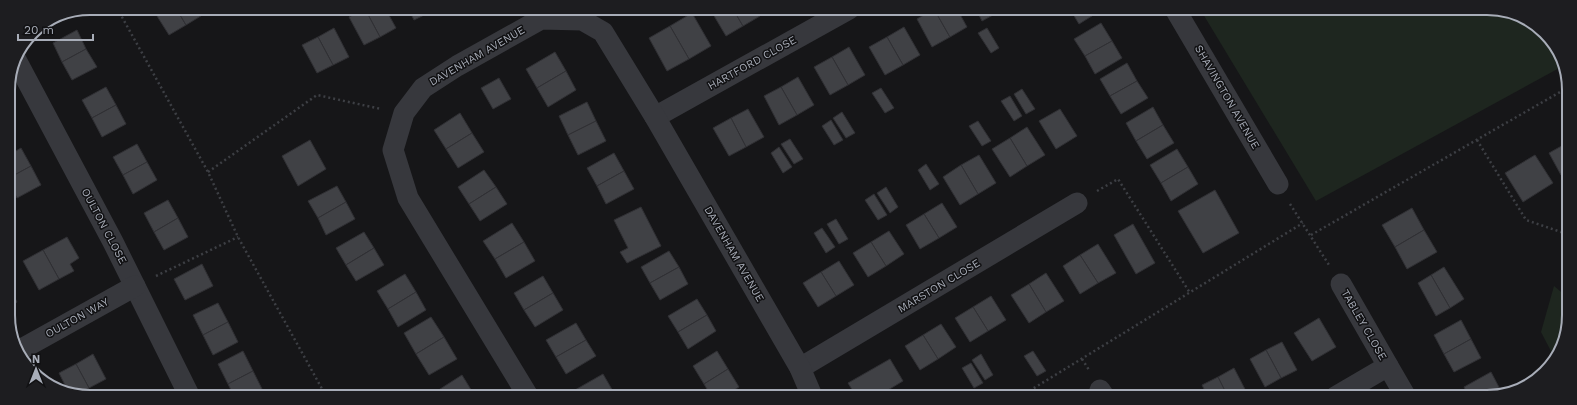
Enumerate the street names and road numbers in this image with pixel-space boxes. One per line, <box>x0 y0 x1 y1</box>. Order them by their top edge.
street label: DAVENHAM AVENUE <box>427 23 527 89</box>
street label: HARTFORD CLOSE <box>706 33 798 93</box>
street label: SHAVINGTON AVENUE <box>1192 43 1262 151</box>
street label: OULTON CLOSE <box>79 186 129 266</box>
street label: DAVENHAM AVENUE <box>701 204 767 304</box>
street label: MARSTON CLOSE <box>896 256 982 316</box>
street label: TABLEY CLOSE <box>1339 287 1389 363</box>
street label: OULTON WAY <box>43 295 112 341</box>

